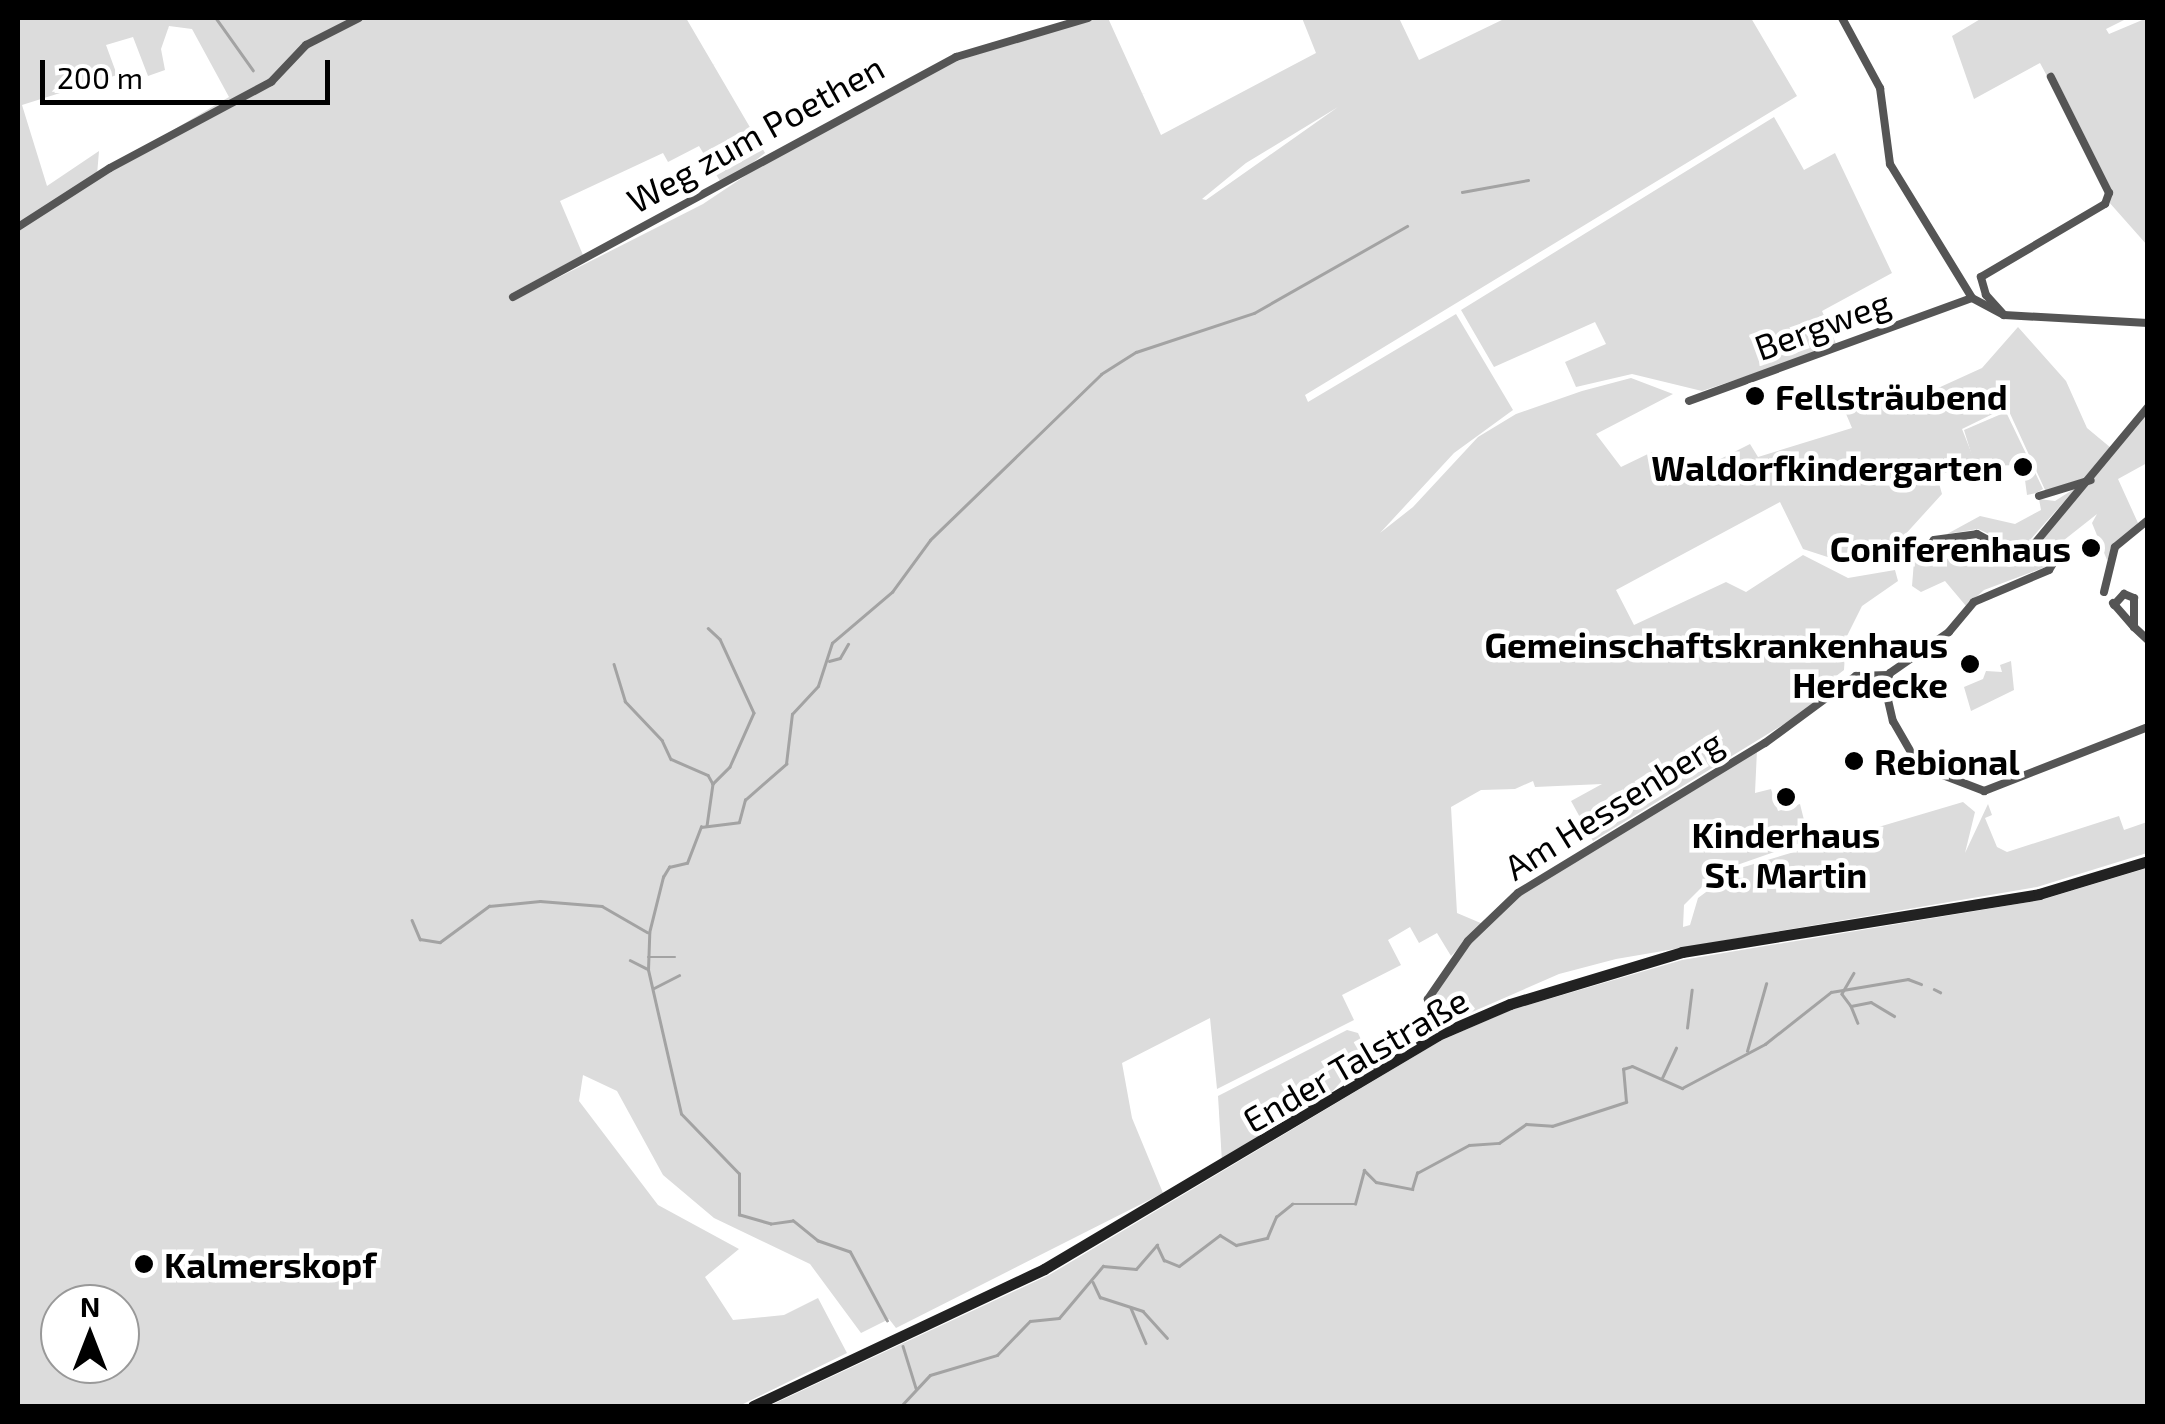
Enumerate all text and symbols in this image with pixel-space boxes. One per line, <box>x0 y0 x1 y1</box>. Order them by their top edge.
scale bar <box>45 40 335 102</box>
street label: Weg zum Poethen <box>619 45 891 221</box>
text: 200 m <box>57 59 143 95</box>
street label: Bergweg <box>1749 280 1895 368</box>
place label: Fellsträubend <box>1775 375 2008 417</box>
marker: Fellsträubend <box>1744 385 1766 407</box>
place label: Waldorfkindergarten <box>1651 446 2003 488</box>
marker: Waldorfkindergarten <box>2012 456 2034 478</box>
place label: Coniferenhaus <box>1830 527 2071 569</box>
marker: Coniferenhaus <box>2080 537 2102 559</box>
place label: Gemeinschaftskrankenhaus Herdecke <box>1484 623 1948 705</box>
marker: Gemeinschaftskrankenhaus Herdecke <box>1957 651 1983 677</box>
street label: Am Hessenberg <box>1496 720 1730 888</box>
place label: Rebional <box>1874 740 2020 782</box>
marker: Rebional <box>1843 750 1865 772</box>
marker: Kinderhaus St. Martin <box>1775 786 1797 808</box>
place label: Kinderhaus St. Martin <box>1692 813 1880 895</box>
street label: Ender Talstraße <box>1234 977 1476 1141</box>
place label: Kalmerskopf <box>164 1243 376 1285</box>
marker: Kalmerskopf <box>133 1253 155 1275</box>
north arrow <box>40 1284 140 1384</box>
text: N <box>80 1289 100 1323</box>

